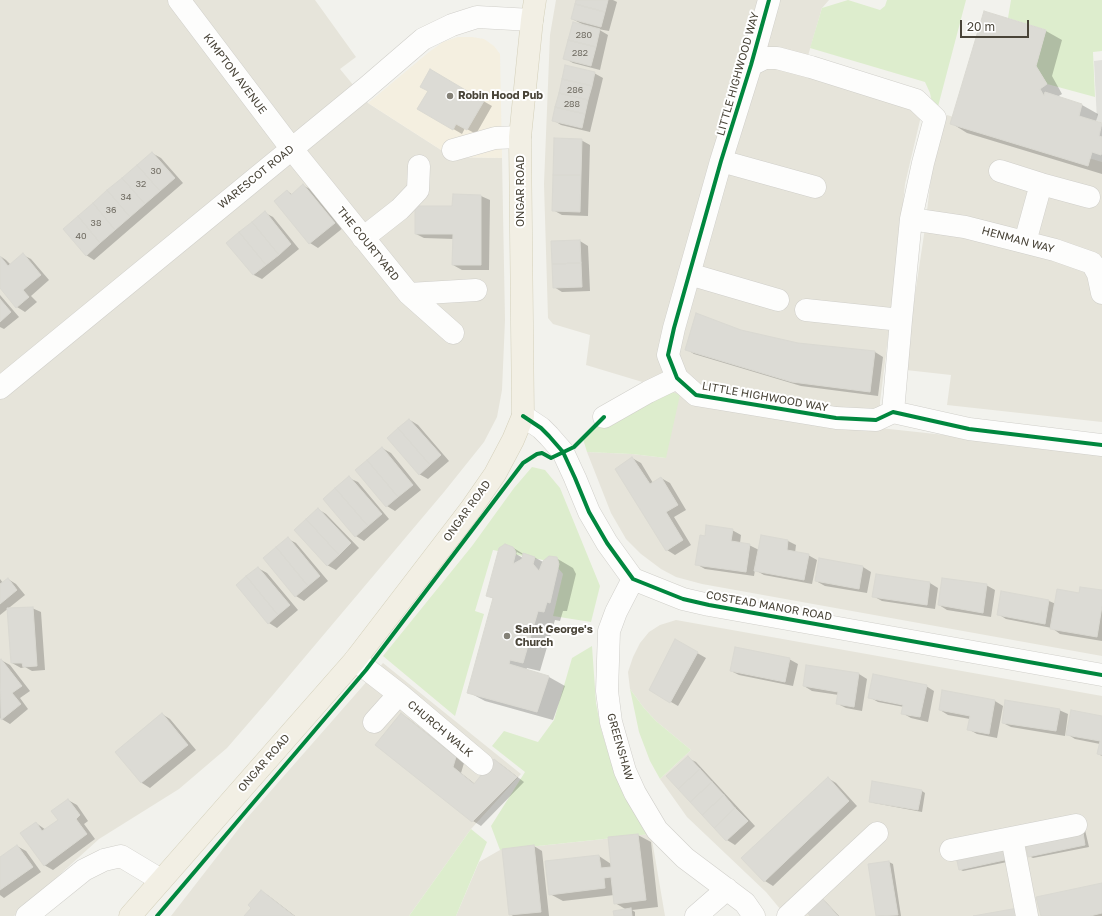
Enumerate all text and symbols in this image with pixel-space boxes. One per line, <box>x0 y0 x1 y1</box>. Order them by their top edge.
street label: LITTLE HIGHWOOD WAY <box>714 11 762 137</box>
scale bar <box>962 12 1031 38</box>
text: 20 m <box>967 19 995 34</box>
house number: 280 <box>576 30 592 40</box>
street label: KIMPTON AVENUE <box>201 31 269 117</box>
house number: 282 <box>572 48 588 58</box>
house number: 286 <box>567 85 583 95</box>
place label: Robin Hood Pub <box>458 89 543 103</box>
marker: Robin Hood Pub <box>445 91 455 101</box>
house number: 288 <box>564 99 580 109</box>
street label: WARESCOT ROAD <box>215 142 297 212</box>
street label: ONGAR ROAD <box>514 155 528 227</box>
house number: 30 <box>151 166 161 176</box>
house number: 32 <box>136 179 146 189</box>
house number: 34 <box>121 192 131 202</box>
street label: THE COURTYARD <box>334 204 402 284</box>
house number: 36 <box>106 205 116 215</box>
house number: 38 <box>91 218 101 228</box>
street label: HENMAN WAY <box>980 224 1056 256</box>
house number: 40 <box>75 231 87 241</box>
street label: LITTLE HIGHWOOD WAY <box>701 379 829 415</box>
street label: ONGAR ROAD <box>440 478 494 544</box>
street label: COSTEAD MANOR ROAD <box>705 588 833 624</box>
place label: Saint George's Church <box>515 623 593 649</box>
marker: Saint George's Church <box>502 631 512 641</box>
street label: CHURCH WALK <box>405 698 475 760</box>
street label: GREENSHAW <box>604 712 636 782</box>
street label: ONGAR ROAD <box>235 731 293 795</box>

